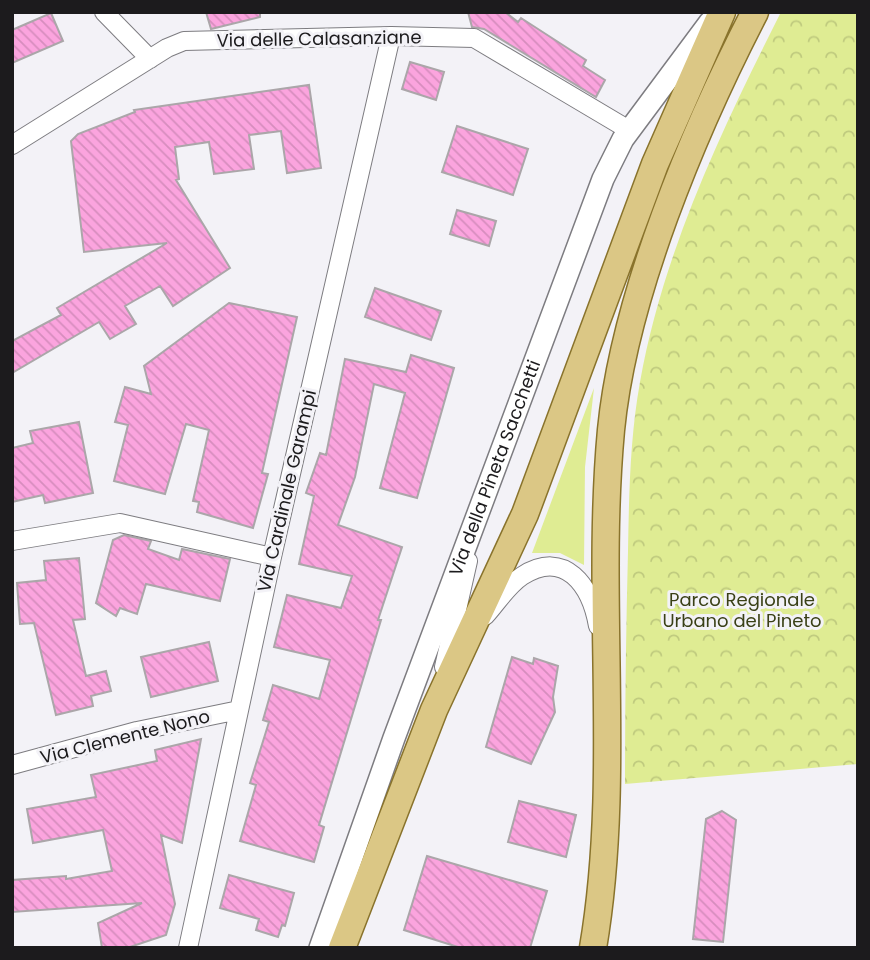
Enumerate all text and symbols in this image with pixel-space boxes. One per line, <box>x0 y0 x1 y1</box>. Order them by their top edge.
street label: Via delle Calasanziane <box>216 24 422 53</box>
street label: Via della Pineta Sacchetti <box>443 356 546 579</box>
street label: Via Cardinale Garampi <box>251 387 322 595</box>
park label: Parco Regionale Urbano del Pineto <box>662 587 822 633</box>
street label: Via Clemente Nono <box>37 703 212 770</box>

